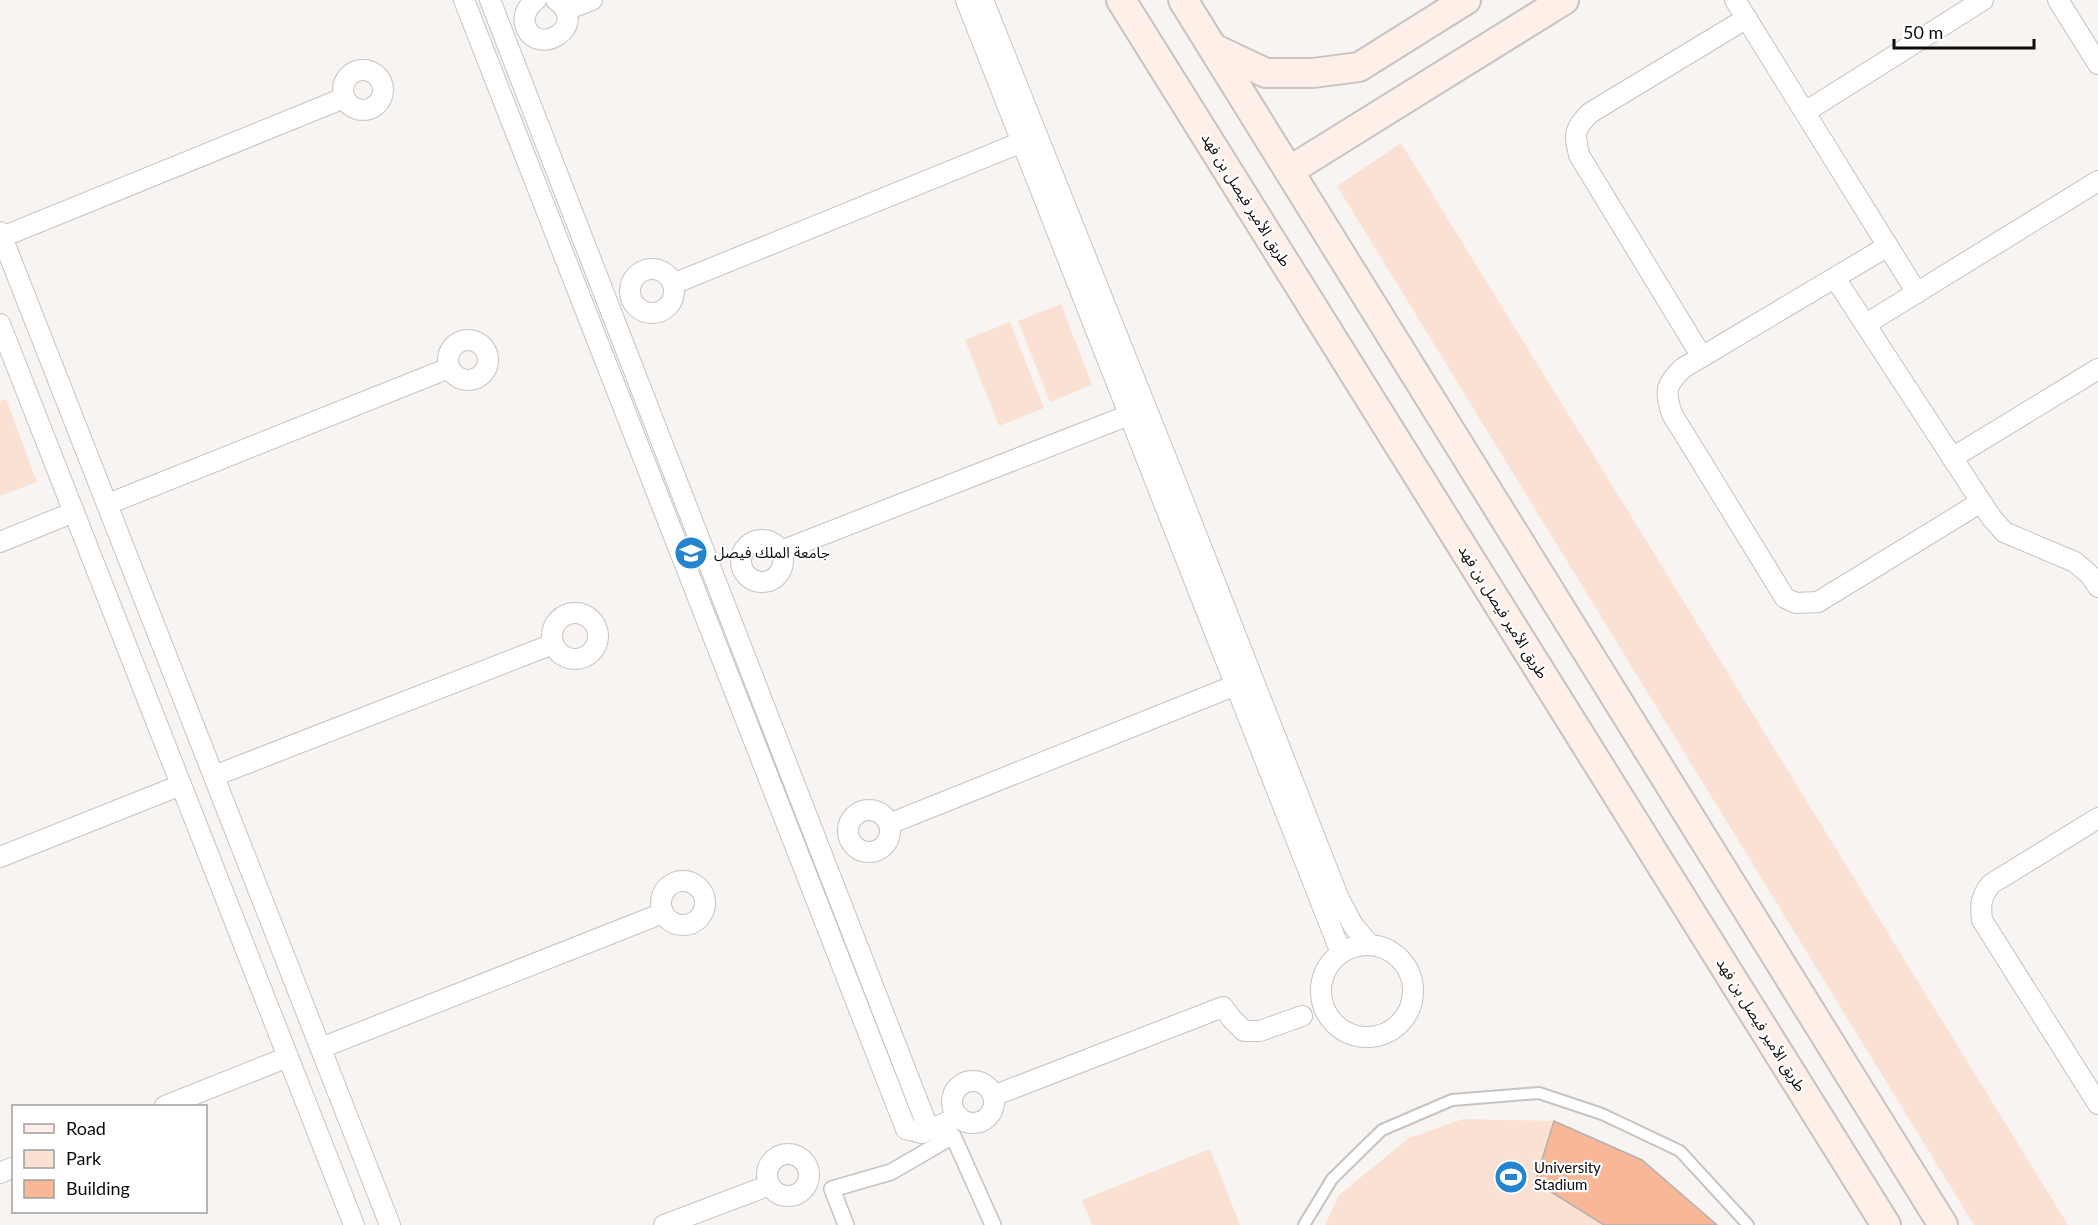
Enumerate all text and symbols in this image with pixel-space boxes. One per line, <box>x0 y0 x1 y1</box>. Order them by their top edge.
scale bar <box>1894 12 2034 50</box>
text: 50 m <box>1903 21 1943 43</box>
street label: طريق الأمير فيصل بن فهد <box>1197 129 1295 271</box>
school or university icon: جامعة الملك فيصل <box>673 535 709 571</box>
street label: طريق الأمير فيصل بن فهد <box>1454 541 1552 683</box>
place label: جامعة الملك فيصل <box>714 543 830 562</box>
street label: طريق الأمير فيصل بن فهد <box>1712 954 1810 1096</box>
legend <box>12 1105 207 1213</box>
text: Road <box>66 1117 106 1139</box>
text: Park <box>66 1147 102 1169</box>
place label: University Stadium <box>1534 1158 1601 1193</box>
sports icon: University Stadium <box>1493 1159 1529 1195</box>
text: Building <box>66 1177 130 1199</box>

